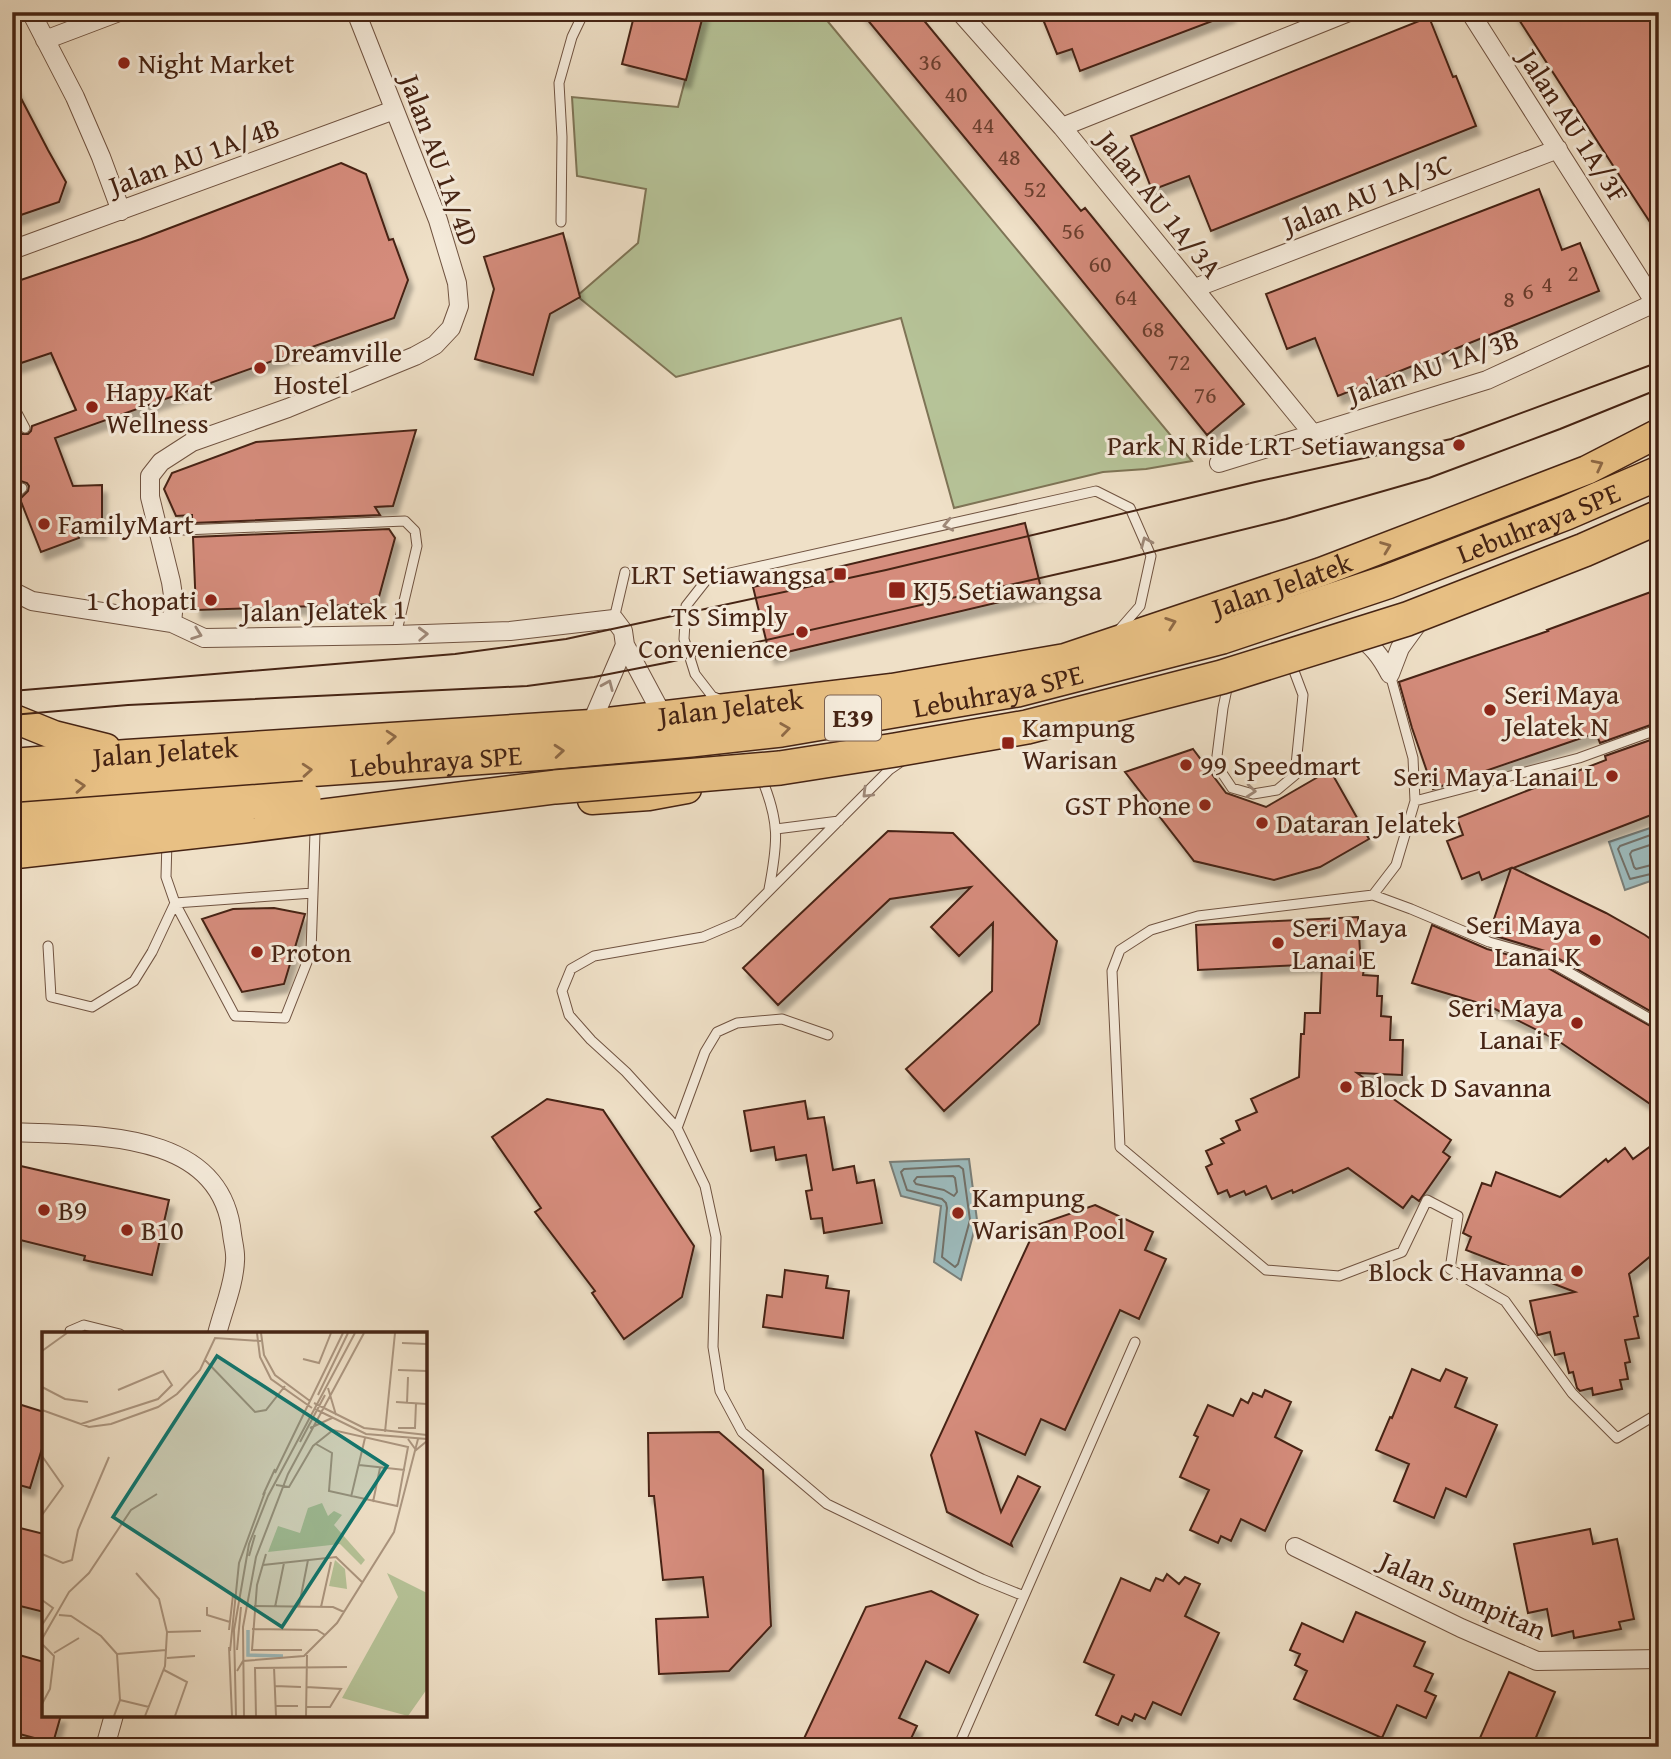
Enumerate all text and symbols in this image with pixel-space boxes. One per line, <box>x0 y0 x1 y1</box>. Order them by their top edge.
street label: Jalan AU 1A/3F <box>1508 38 1640 211</box>
place label: Night Market <box>138 42 294 83</box>
house number: 36 <box>918 44 942 79</box>
marker: Night Market <box>116 55 132 71</box>
street label: Jalan AU 1A/4D <box>389 66 490 251</box>
house number: 40 <box>944 76 968 111</box>
street label: Jalan AU 1A/4B <box>100 106 285 206</box>
house number: 44 <box>971 107 995 142</box>
street label: Jalan AU 1A/3A <box>1086 119 1233 286</box>
house number: 48 <box>997 139 1021 174</box>
street label: Jalan AU 1A/3C <box>1274 143 1457 246</box>
house number: 52 <box>1023 171 1047 206</box>
house number: 56 <box>1061 213 1085 248</box>
house number: 60 <box>1088 246 1112 281</box>
house number: 2 <box>1567 255 1579 290</box>
house number: 4 <box>1541 266 1553 301</box>
house number: 6 <box>1522 273 1534 308</box>
house number: 64 <box>1114 279 1138 314</box>
house number: 8 <box>1503 281 1515 316</box>
house number: 68 <box>1141 311 1165 346</box>
street label: Jalan AU 1A/3B <box>1339 317 1524 415</box>
place label: Dreamville Hostel <box>274 331 402 404</box>
house number: 72 <box>1167 344 1191 379</box>
marker: Dreamville Hostel <box>252 360 268 376</box>
place label: Hapy Kat Wellness <box>106 370 213 443</box>
house number: 76 <box>1193 377 1217 412</box>
marker: Hapy Kat Wellness <box>84 399 100 415</box>
place label: Park N Ride LRT Setiawangsa <box>1107 424 1446 465</box>
marker: Park N Ride LRT Setiawangsa <box>1451 437 1467 453</box>
one-way arrow <box>1590 459 1603 473</box>
street label: Lebuhraya SPE <box>1451 471 1626 573</box>
place label: FamilyMart <box>58 503 194 544</box>
marker: FamilyMart <box>36 516 52 532</box>
one-way arrow <box>942 516 954 531</box>
one-way arrow <box>1140 537 1154 549</box>
street label: Jalan Jelatek <box>1204 541 1358 628</box>
one-way arrow <box>1379 542 1391 556</box>
place label: LRT Setiawangsa <box>631 553 827 594</box>
marker: LRT Setiawangsa <box>832 566 848 582</box>
place label: KJ5 Setiawangsa <box>913 569 1103 610</box>
place label: 1 Chopati <box>86 579 197 620</box>
marker: KJ5 Setiawangsa <box>887 580 907 600</box>
street label: Jalan Jelatek 1 <box>238 588 407 631</box>
marker: 1 Chopati <box>203 592 219 608</box>
place label: TS Simply Convenience <box>638 595 788 668</box>
one-way arrow <box>1165 617 1177 631</box>
marker: TS Simply Convenience <box>794 624 810 640</box>
one-way arrow <box>190 626 202 640</box>
one-way arrow <box>418 627 429 642</box>
street label: Lebuhraya SPE <box>910 653 1087 727</box>
place label: Seri Maya Jelatek N <box>1501 673 1620 746</box>
street label: Jalan Jelatek <box>653 678 806 736</box>
one-way arrow <box>600 679 614 692</box>
road number: E39 <box>825 696 881 740</box>
marker: Seri Maya Jelatek N <box>1482 702 1498 718</box>
place label: Kampung Warisan <box>1022 706 1135 779</box>
one-way arrow <box>779 722 791 737</box>
street label: Jalan Jelatek <box>88 726 240 777</box>
one-way arrow <box>386 730 397 745</box>
street label: Lebuhraya SPE <box>348 734 523 787</box>
marker: Kampung Warisan <box>1000 735 1016 751</box>
one-way arrow <box>553 744 564 759</box>
place label: 99 Speedmart <box>1200 744 1361 785</box>
place label: Seri Maya Lanai L <box>1393 755 1598 796</box>
marker: 99 Speedmart <box>1178 757 1194 773</box>
one-way arrow <box>302 763 313 778</box>
marker: Seri Maya Lanai L <box>1604 768 1620 784</box>
one-way arrow <box>75 779 86 794</box>
one-way arrow <box>1246 783 1257 798</box>
one-way arrow <box>862 784 875 797</box>
place label: GST Phone <box>1065 784 1191 825</box>
marker: GST Phone <box>1197 797 1213 813</box>
place label: Dataran Jelatek <box>1276 802 1457 843</box>
marker: Dataran Jelatek <box>1254 815 1270 831</box>
place label: Seri Maya Lanai K <box>1466 903 1582 976</box>
place label: Seri Maya Lanai E <box>1292 906 1408 979</box>
place label: Proton <box>271 931 352 972</box>
marker: Seri Maya Lanai K <box>1587 932 1603 948</box>
marker: Seri Maya Lanai E <box>1270 935 1286 951</box>
marker: Proton <box>249 944 265 960</box>
place label: Seri Maya Lanai F <box>1448 986 1564 1059</box>
marker: Seri Maya Lanai F <box>1569 1015 1585 1031</box>
place label: Block D Savanna <box>1360 1066 1552 1107</box>
marker: Block D Savanna <box>1338 1079 1354 1095</box>
place label: Kampung Warisan Pool <box>972 1176 1125 1249</box>
place label: B9 <box>58 1189 87 1230</box>
marker: B9 <box>36 1202 52 1218</box>
marker: Kampung Warisan Pool <box>950 1205 966 1221</box>
place label: B10 <box>141 1209 184 1250</box>
marker: B10 <box>119 1222 135 1238</box>
place label: Block C Havanna <box>1369 1250 1564 1291</box>
marker: Block C Havanna <box>1569 1263 1585 1279</box>
inset map <box>42 1332 427 1717</box>
street label: Jalan Sumpitan <box>1371 1538 1553 1650</box>

